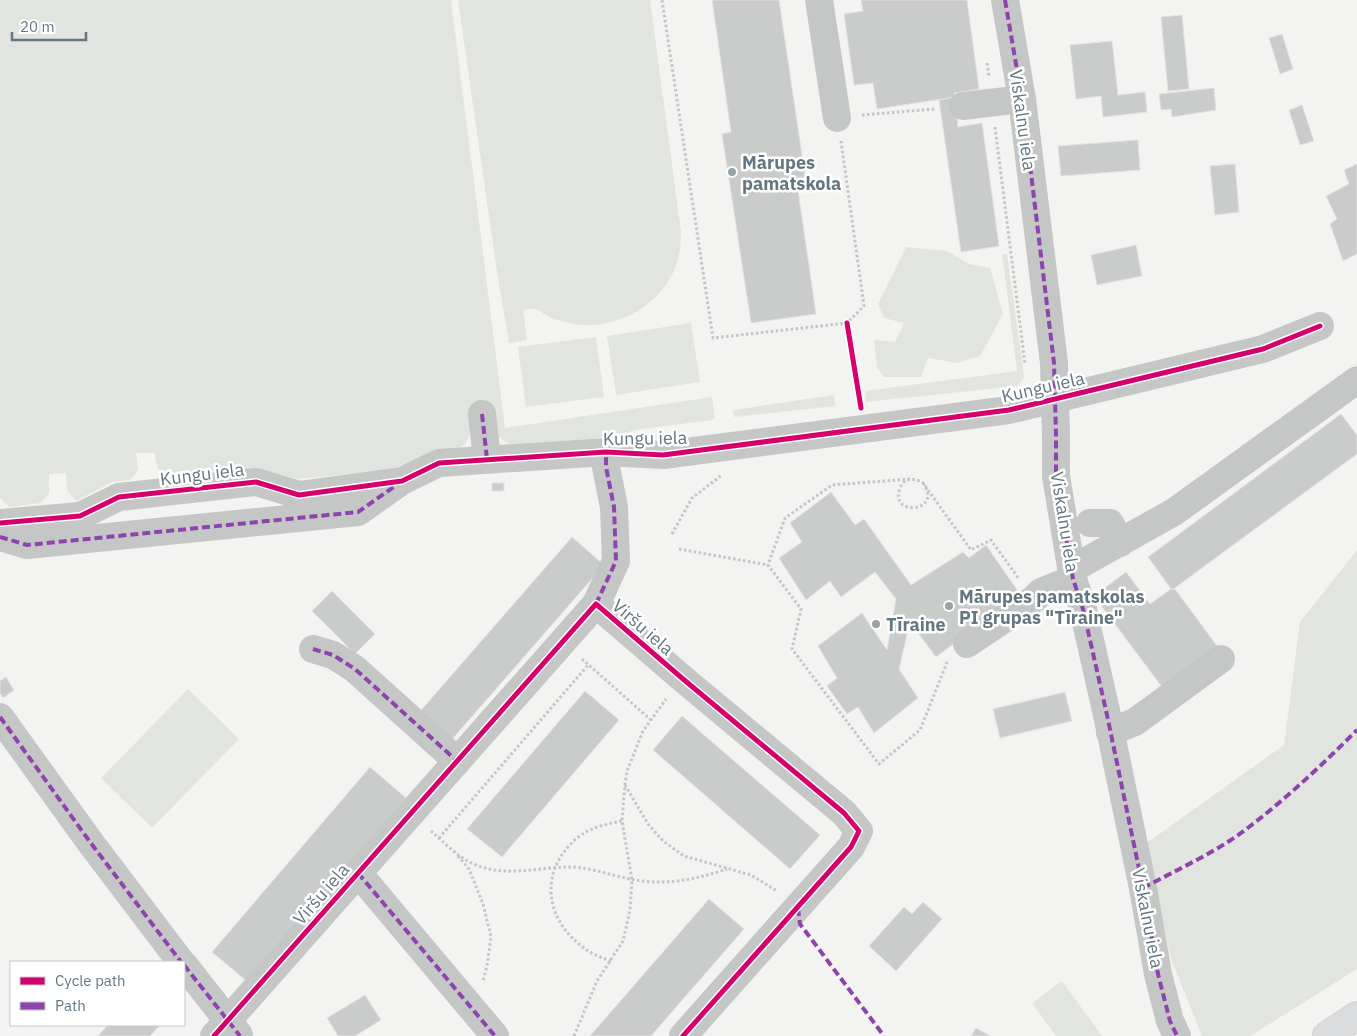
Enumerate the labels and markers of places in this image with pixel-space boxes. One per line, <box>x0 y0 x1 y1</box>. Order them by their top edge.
place label: Mārupes pamatskola <box>742 151 841 195</box>
marker: Mārupes pamatskola <box>726 166 738 178</box>
place label: Mārupes pamatskolas PI grupas "Tīraine" <box>959 585 1145 629</box>
marker: Mārupes pamatskolas PI grupas "Tīraine" <box>943 600 955 612</box>
place label: Tīraine <box>886 613 946 636</box>
marker: Tīraine <box>870 618 882 630</box>

